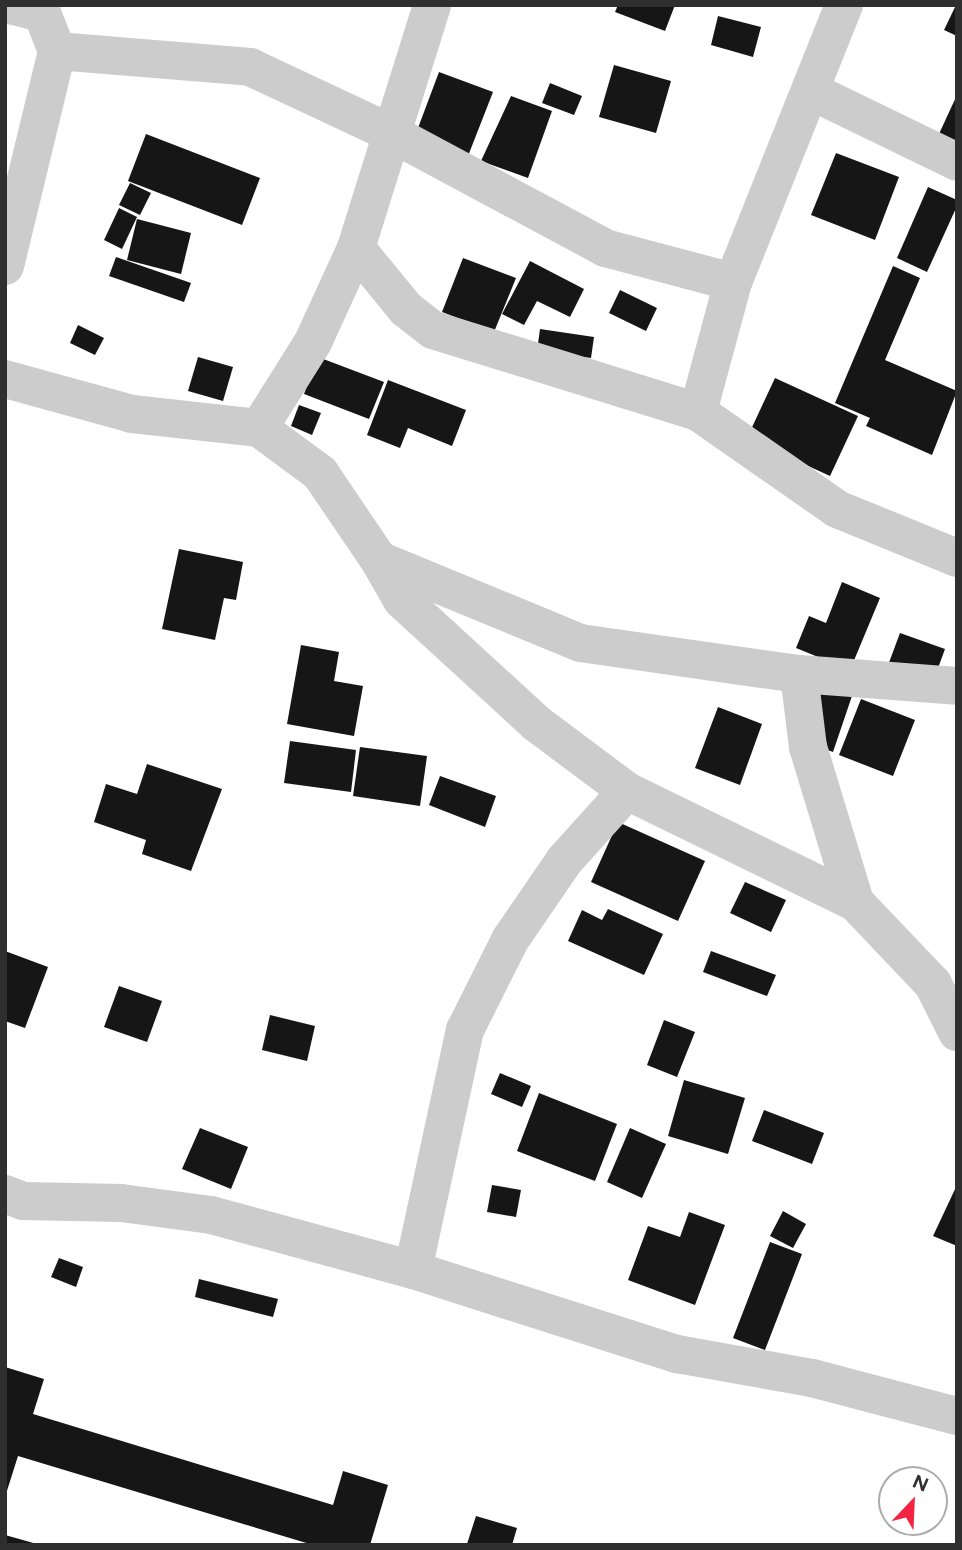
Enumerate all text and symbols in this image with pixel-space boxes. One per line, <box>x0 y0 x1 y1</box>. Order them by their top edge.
north arrow <box>878 1466 948 1536</box>
text: N <box>909 1470 932 1497</box>

